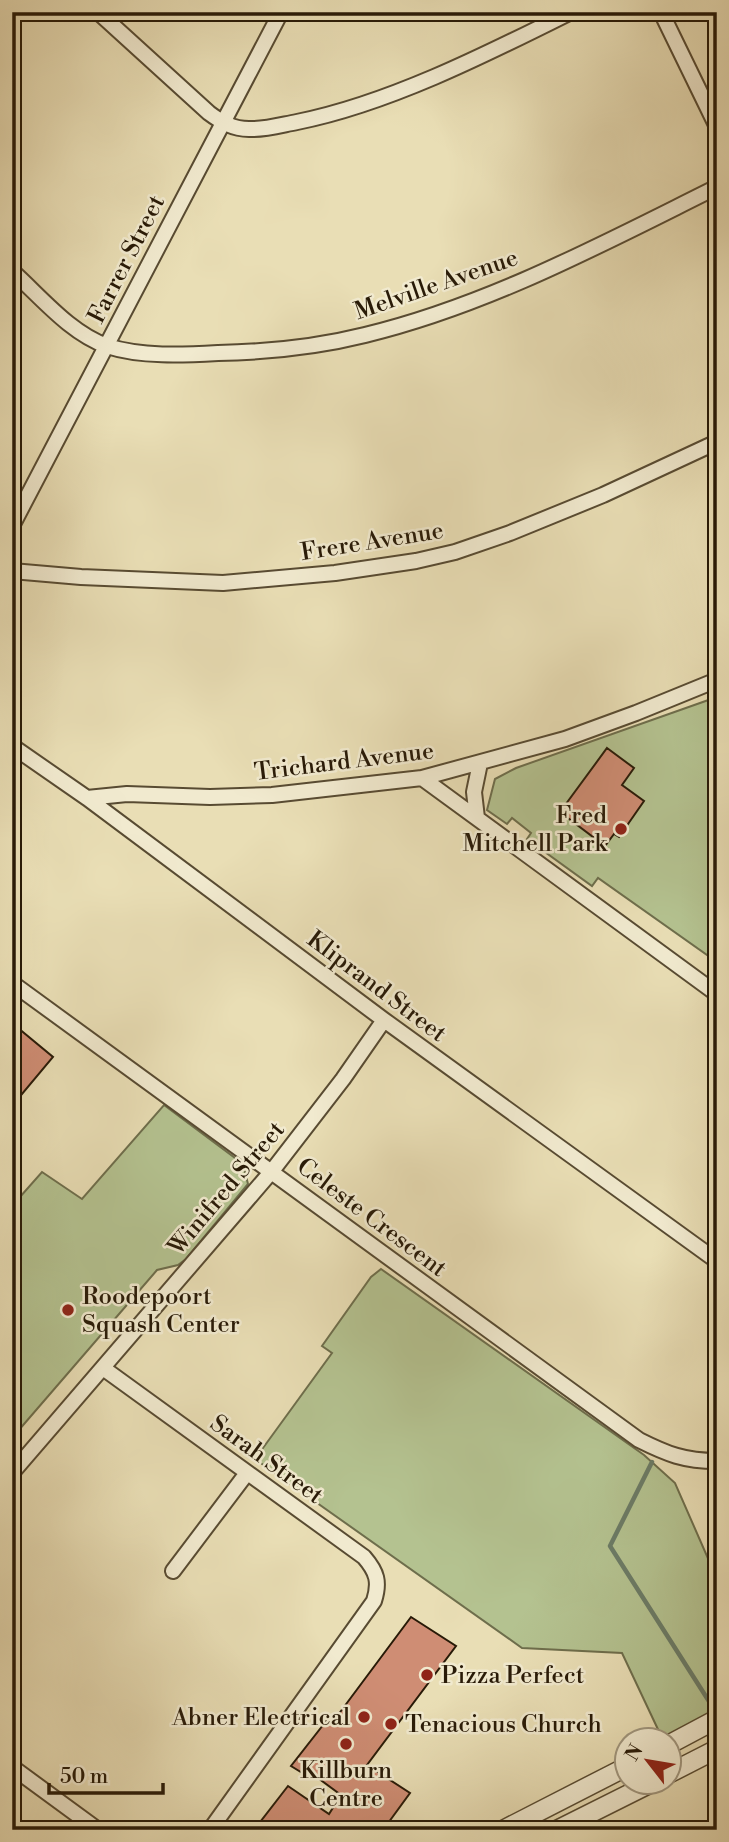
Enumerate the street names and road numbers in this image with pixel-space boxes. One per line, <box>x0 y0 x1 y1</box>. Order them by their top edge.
street label: Farrer Street <box>82 190 172 329</box>
street label: Melville Avenue <box>351 243 522 327</box>
street label: Frere Avenue <box>299 516 446 568</box>
street label: Trichard Avenue <box>253 736 436 788</box>
street label: Kliprand Street <box>301 925 452 1049</box>
street label: Winifred Street <box>161 1115 292 1263</box>
street label: Celeste Crescent <box>290 1152 453 1284</box>
street label: Sarah Street <box>204 1409 329 1511</box>

